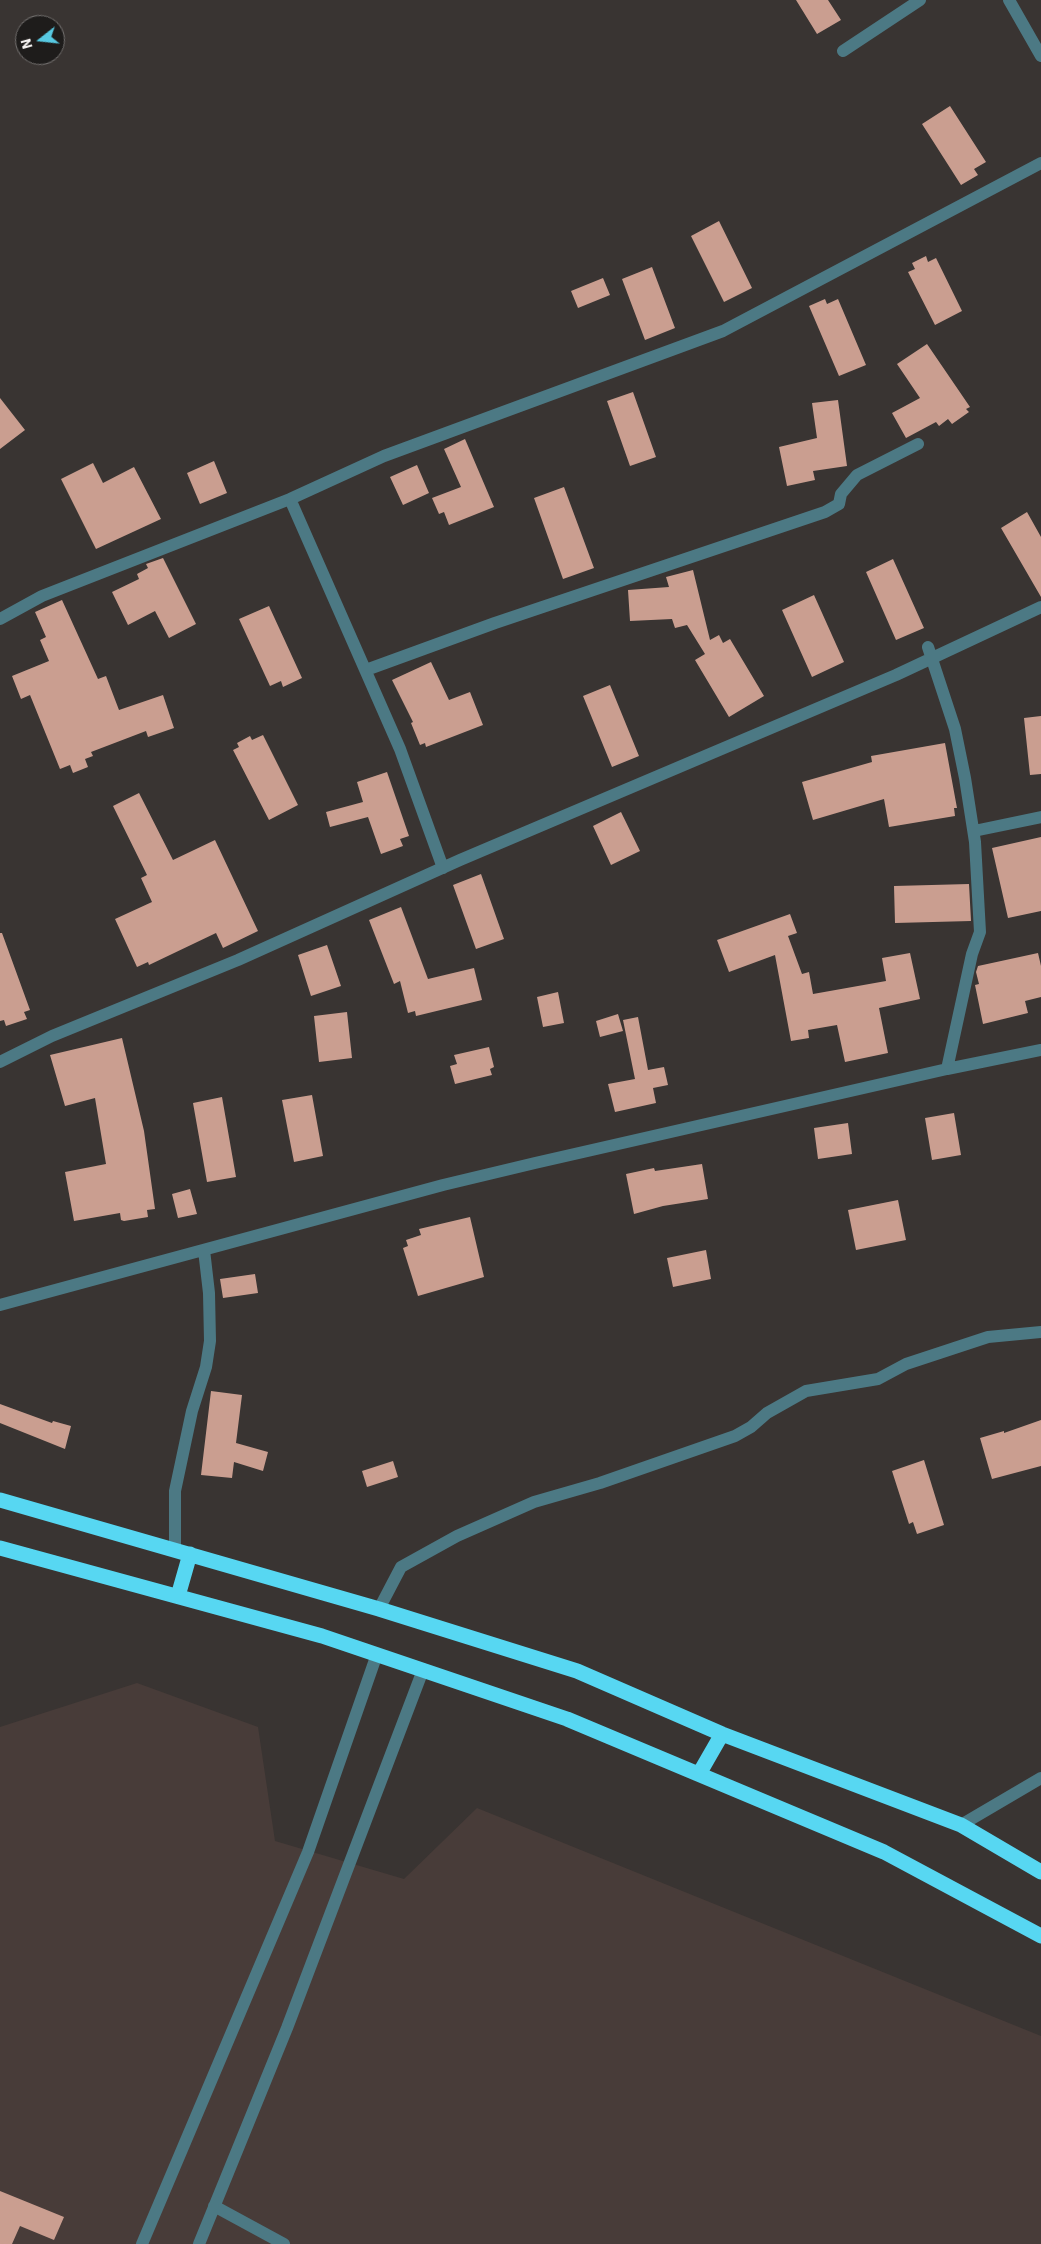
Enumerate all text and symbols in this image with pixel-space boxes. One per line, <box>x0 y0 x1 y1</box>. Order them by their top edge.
north arrow <box>15 15 65 65</box>
text: N <box>16 37 37 51</box>

